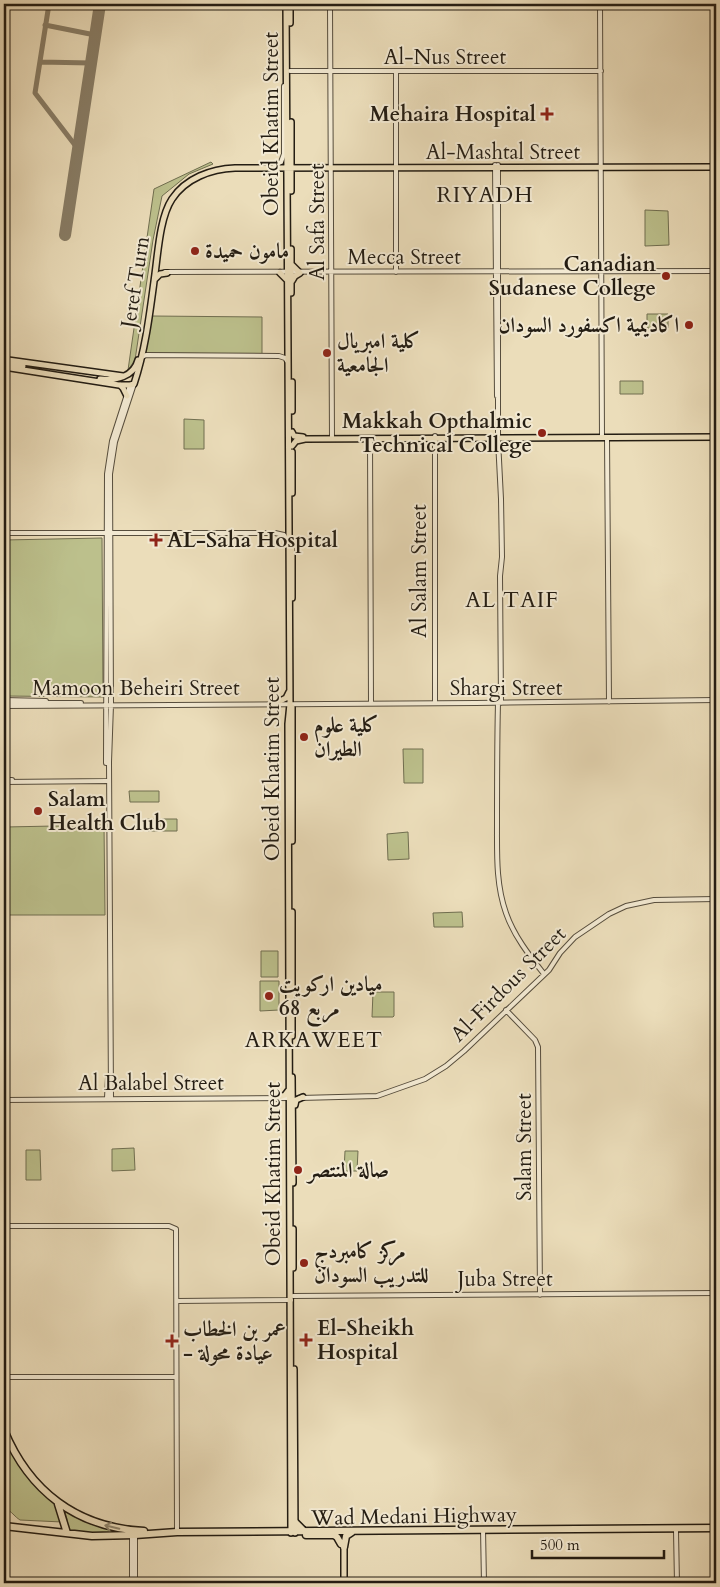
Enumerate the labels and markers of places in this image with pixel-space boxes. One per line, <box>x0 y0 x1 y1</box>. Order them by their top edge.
place label: Mehaira Hospital <box>369 100 536 129</box>
marker: Mehaira Hospital <box>540 107 554 121</box>
place label: مامون حميدة <box>205 237 289 266</box>
marker: مامون حميدة <box>189 245 201 257</box>
place label: Canadian Sudanese College <box>489 250 656 303</box>
marker: Canadian Sudanese College <box>660 270 672 282</box>
place label: اكاديمية اكسفورد السودان <box>498 311 679 340</box>
marker: اكاديمية اكسفورد السودان <box>683 319 695 331</box>
place label: كلية امبريال الجامعية <box>337 327 420 380</box>
marker: كلية امبريال الجامعية <box>321 347 333 359</box>
place label: Makkah Opthalmic Technical College <box>342 407 532 460</box>
marker: Makkah Opthalmic Technical College <box>536 427 548 439</box>
place label: AL-Saha Hospital <box>167 526 338 555</box>
marker: AL-Saha Hospital <box>149 533 163 547</box>
place label: كلية علوم الطيران <box>314 711 379 764</box>
marker: كلية علوم الطيران <box>298 731 310 743</box>
place label: Salam Health Club <box>48 785 166 838</box>
marker: Salam Health Club <box>32 805 44 817</box>
place label: ميادين اركويت مربع 68 <box>279 970 382 1027</box>
marker: ميادين اركويت مربع 68 <box>263 990 275 1002</box>
place label: صالة المنتصر <box>305 1156 389 1185</box>
marker: صالة المنتصر <box>292 1164 304 1176</box>
place label: مركز كامبردج للتدريب السودان <box>314 1237 428 1290</box>
marker: مركز كامبردج للتدريب السودان <box>298 1257 310 1269</box>
place label: El-Sheikh Hospital <box>317 1314 414 1367</box>
place label: عمر بن الخطاب - عيادة محولة <box>183 1315 286 1368</box>
marker: El-Sheikh Hospital <box>299 1333 313 1347</box>
marker: عمر بن الخطاب - عيادة محولة <box>165 1334 179 1348</box>

